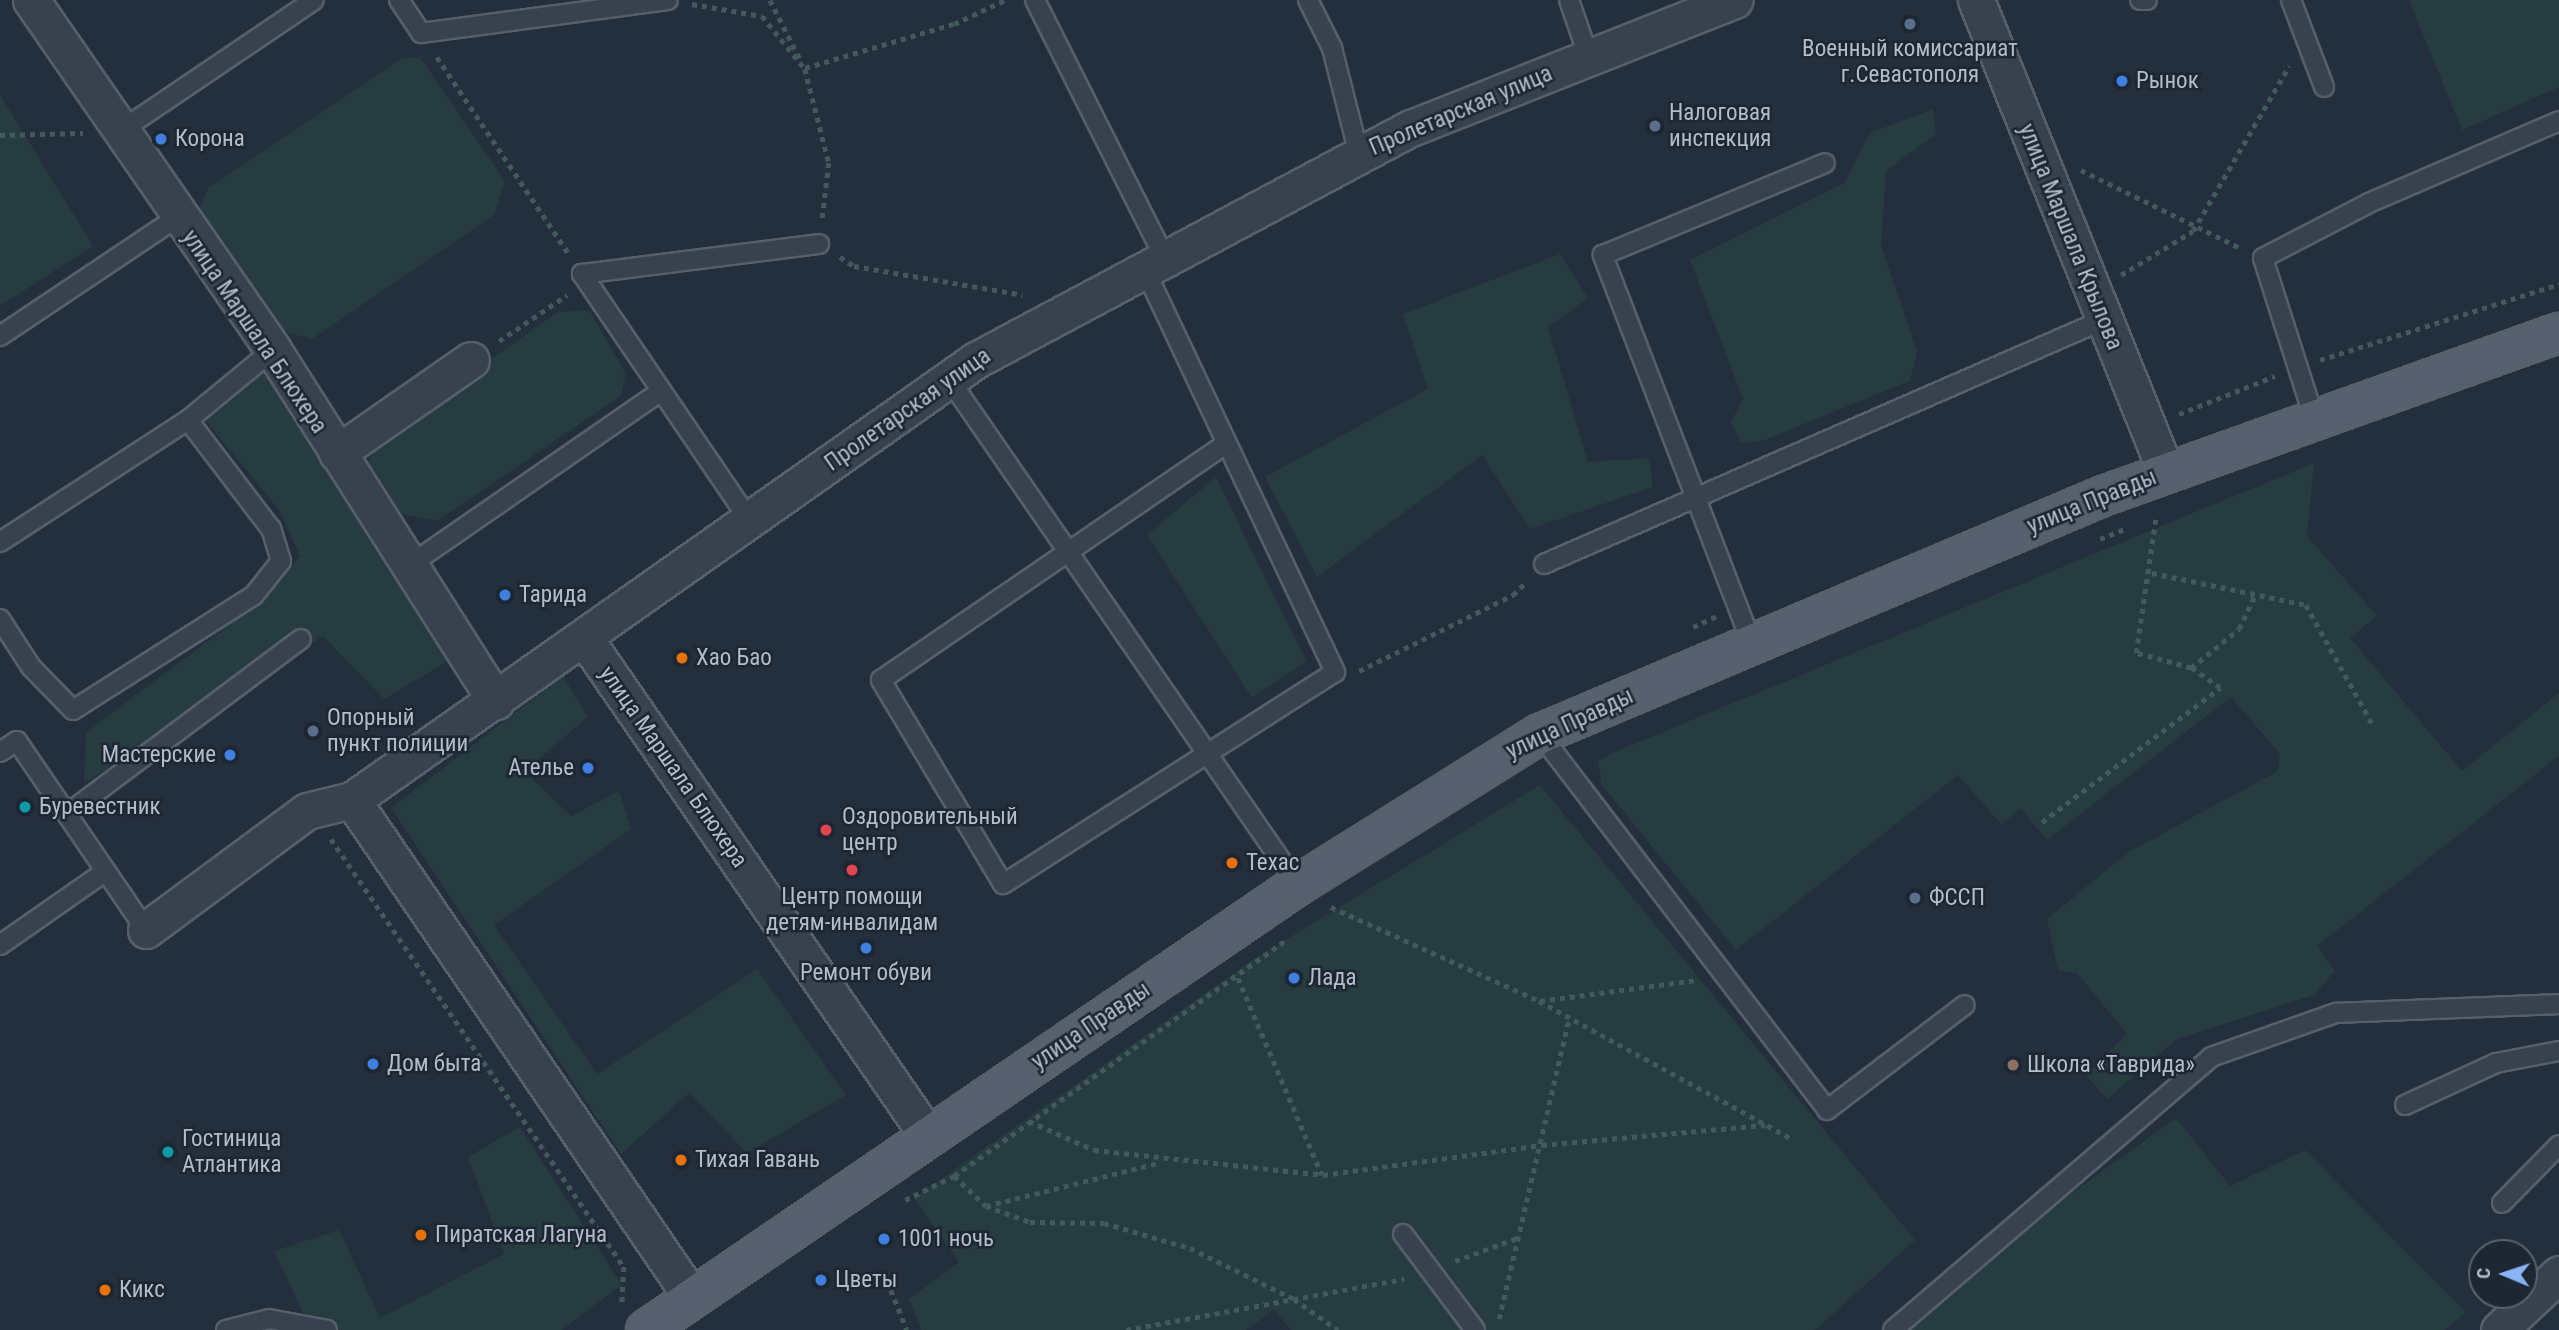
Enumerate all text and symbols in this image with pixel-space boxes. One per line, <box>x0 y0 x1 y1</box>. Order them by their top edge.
marker: Военный комиссариат г.Севастополя <box>1902 16 1918 32</box>
place label: Военный комиссариат г.Севастополя <box>1802 35 2018 89</box>
street label: Пролетарская улица <box>1365 60 1557 162</box>
place label: Рынок <box>2136 67 2199 95</box>
marker: Рынок <box>2114 73 2130 89</box>
place label: Налоговая инспекция <box>1669 99 1771 153</box>
marker: Налоговая инспекция <box>1647 118 1663 134</box>
street label: улица Маршала Крылова <box>2012 120 2128 354</box>
place label: Корона <box>175 125 245 153</box>
marker: Корона <box>153 131 169 147</box>
street label: улица Маршала Блюхера <box>176 225 332 439</box>
street label: Пролетарская улица <box>820 342 996 478</box>
street label: улица Правды <box>2023 464 2161 540</box>
place label: Тарида <box>519 581 587 609</box>
marker: Тарида <box>497 587 513 603</box>
place label: Хао Бао <box>696 644 772 672</box>
marker: Хао Бао <box>674 650 690 666</box>
street label: улица Маршала Блюхера <box>593 661 753 873</box>
street label: улица Правды <box>1502 683 1638 765</box>
place label: Опорный пункт полиции <box>327 704 468 758</box>
marker: Опорный пункт полиции <box>305 723 321 739</box>
place label: Мастерские <box>102 741 216 769</box>
marker: Мастерские <box>222 747 238 763</box>
place label: Ателье <box>508 754 574 782</box>
marker: Ателье <box>580 760 596 776</box>
place label: Буревестник <box>39 793 161 821</box>
marker: Буревестник <box>17 799 33 815</box>
place label: Оздоровительный центр <box>842 803 1018 857</box>
marker: Оздоровительный центр <box>816 820 836 840</box>
place label: Техас <box>1246 849 1299 877</box>
marker: Техас <box>1224 855 1240 871</box>
marker: Центр помощи детям-инвалидам <box>842 860 862 880</box>
place label: Центр помощи детям-инвалидам <box>766 883 938 937</box>
place label: ФССП <box>1929 884 1985 912</box>
marker: ФССП <box>1907 890 1923 906</box>
marker: Ремонт обуви <box>858 940 874 956</box>
place label: Ремонт обуви <box>800 959 932 987</box>
place label: Лада <box>1308 964 1357 992</box>
marker: Лада <box>1286 970 1302 986</box>
street label: улица Правды <box>1026 976 1156 1076</box>
place label: Дом быта <box>387 1050 481 1078</box>
place label: Школа «Таврида» <box>2027 1051 2195 1079</box>
marker: Дом быта <box>365 1056 381 1072</box>
marker: Школа «Таврида» <box>2005 1057 2021 1073</box>
place label: Гостиница Атлантика <box>182 1125 282 1179</box>
marker: Гостиница Атлантика <box>160 1144 176 1160</box>
place label: Тихая Гавань <box>695 1146 820 1174</box>
marker: Тихая Гавань <box>673 1152 689 1168</box>
place label: Пиратская Лагуна <box>435 1221 607 1249</box>
place label: 1001 ночь <box>898 1225 994 1253</box>
marker: Пиратская Лагуна <box>413 1227 429 1243</box>
marker: 1001 ночь <box>876 1231 892 1247</box>
north arrow <box>2468 1239 2538 1309</box>
place label: Цветы <box>835 1266 897 1294</box>
text: С <box>2472 1268 2495 1279</box>
marker: Цветы <box>813 1272 829 1288</box>
place label: Кикс <box>119 1276 165 1304</box>
marker: Кикс <box>97 1282 113 1298</box>

